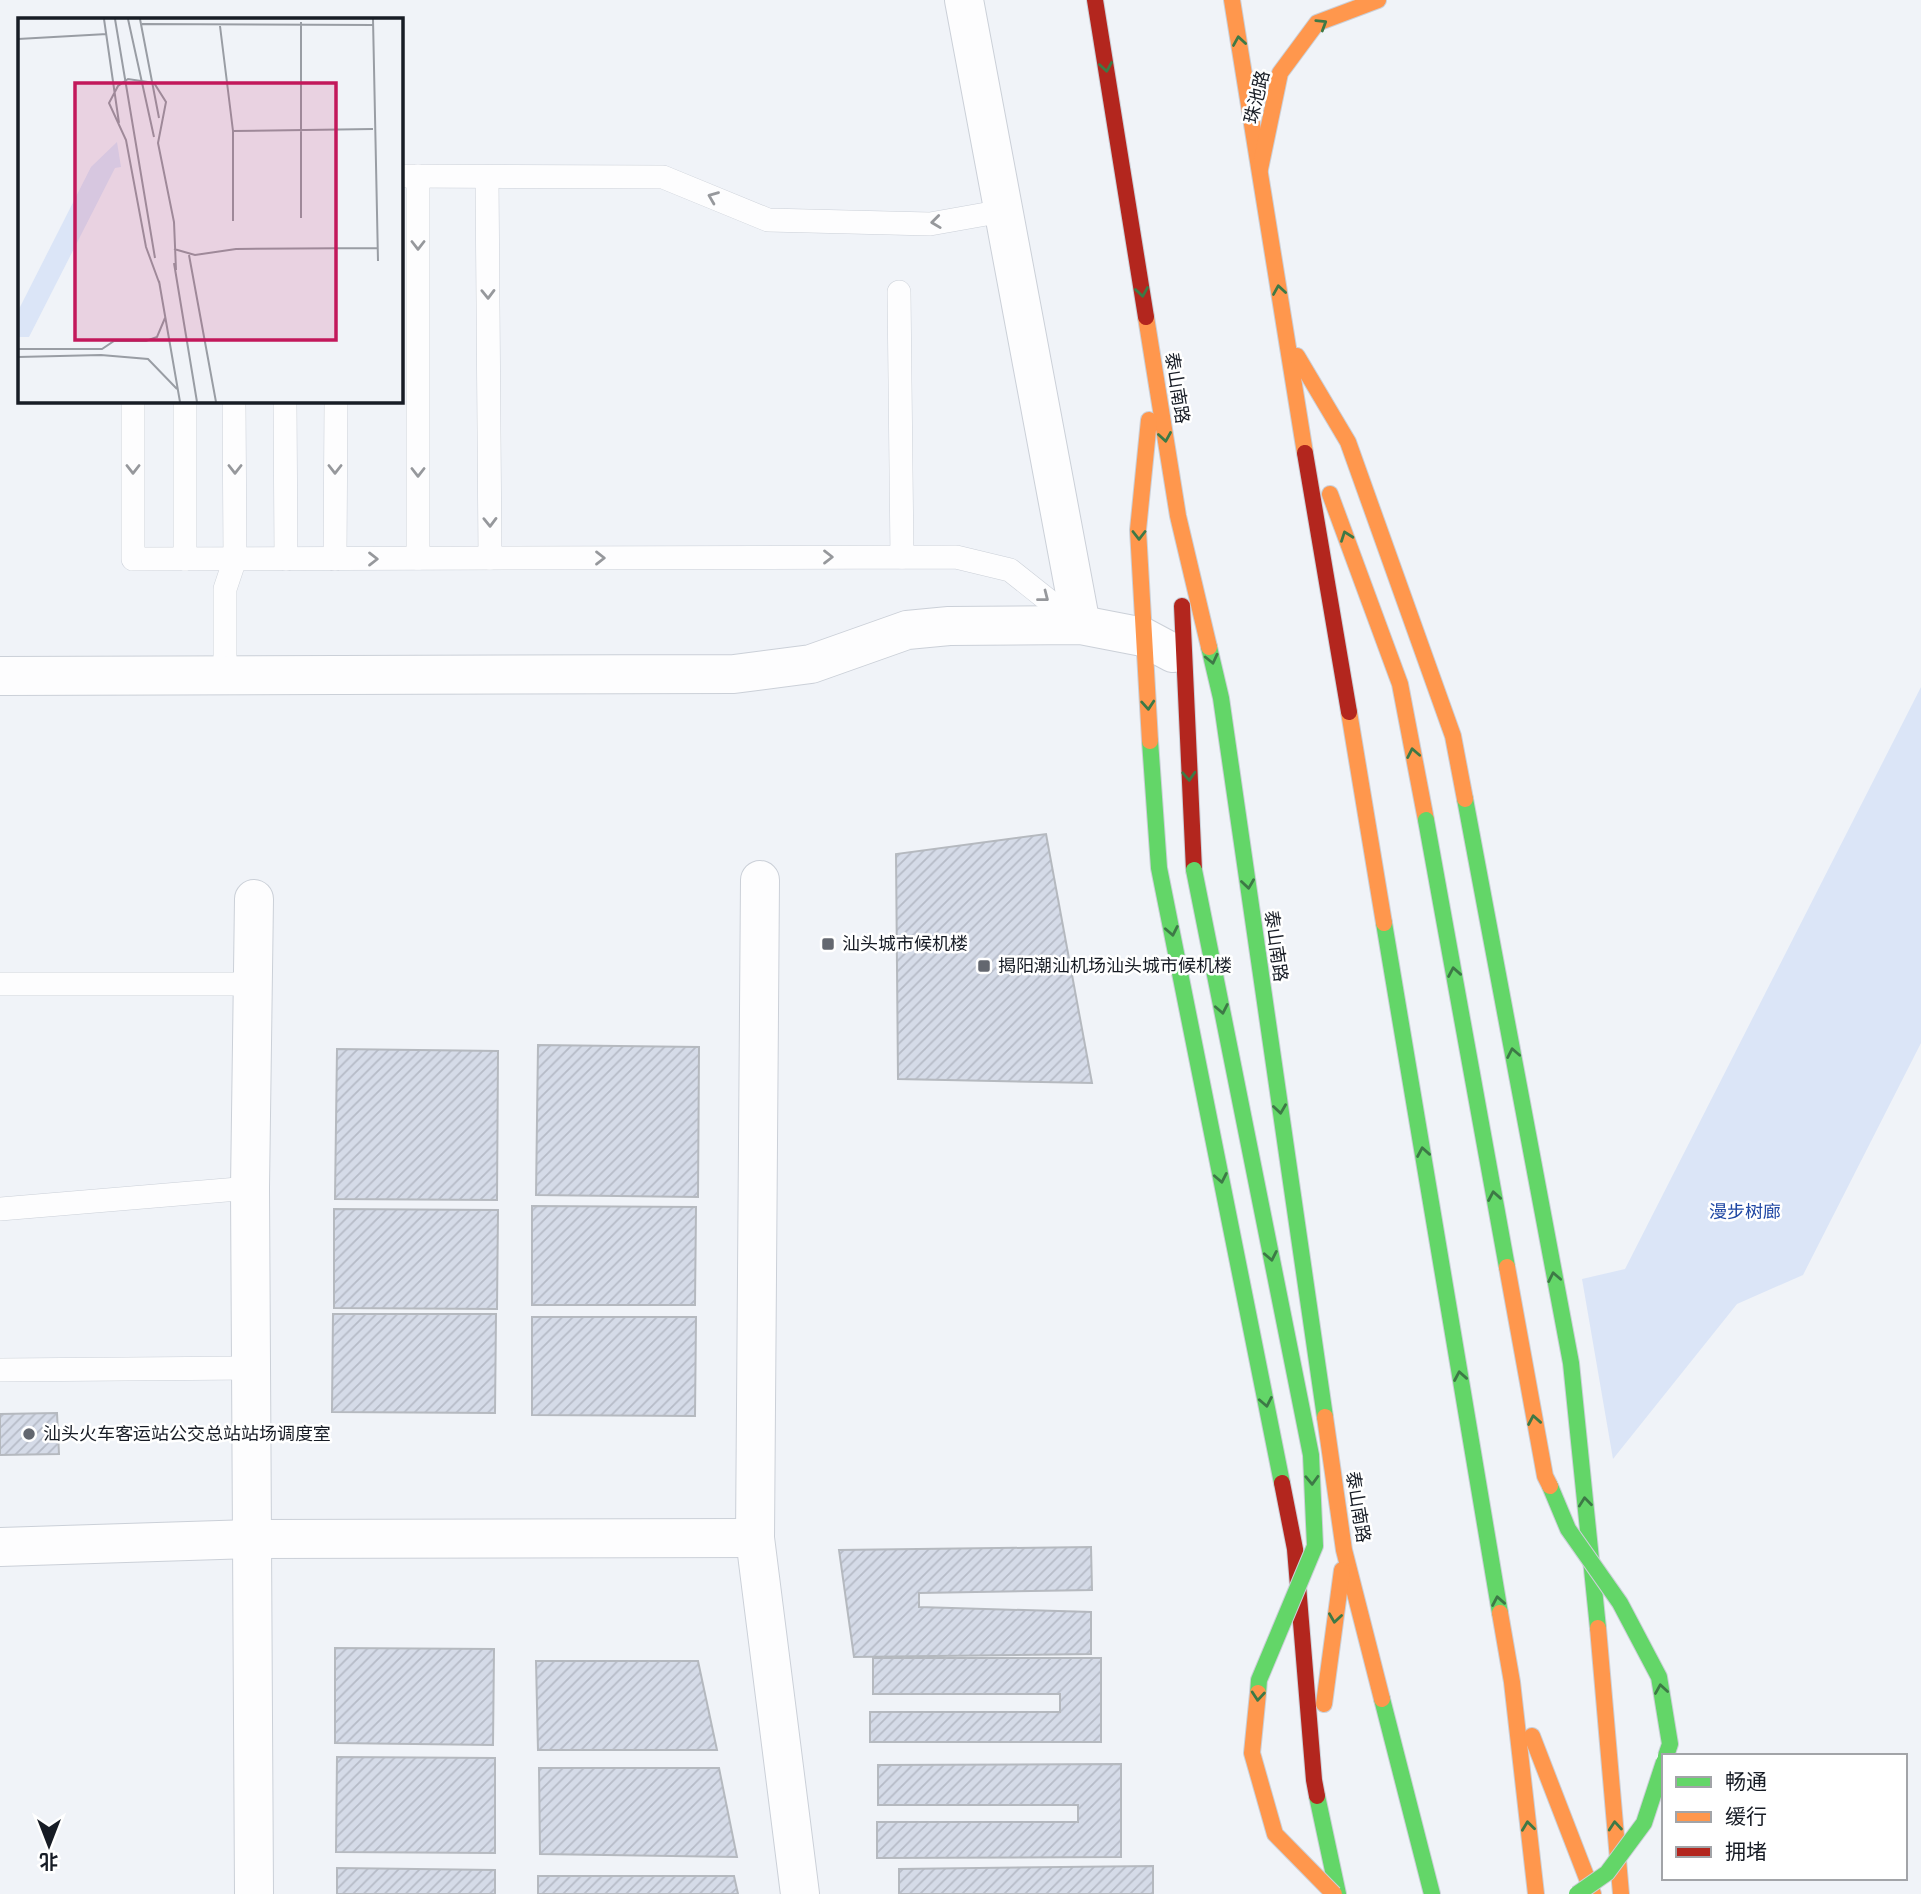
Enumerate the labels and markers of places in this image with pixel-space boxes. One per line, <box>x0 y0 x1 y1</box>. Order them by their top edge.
place label: 汕头城市候机楼 <box>842 933 968 954</box>
marker: 汕头城市候机楼 <box>820 936 836 952</box>
place label: 揭阳潮汕机场汕头城市候机楼 <box>998 955 1232 976</box>
marker: 揭阳潮汕机场汕头城市候机楼 <box>976 958 992 974</box>
place label: 汕头火车客运站公交总站站场调度室 <box>43 1423 331 1444</box>
marker: 汕头火车客运站公交总站站场调度室 <box>21 1426 37 1442</box>

